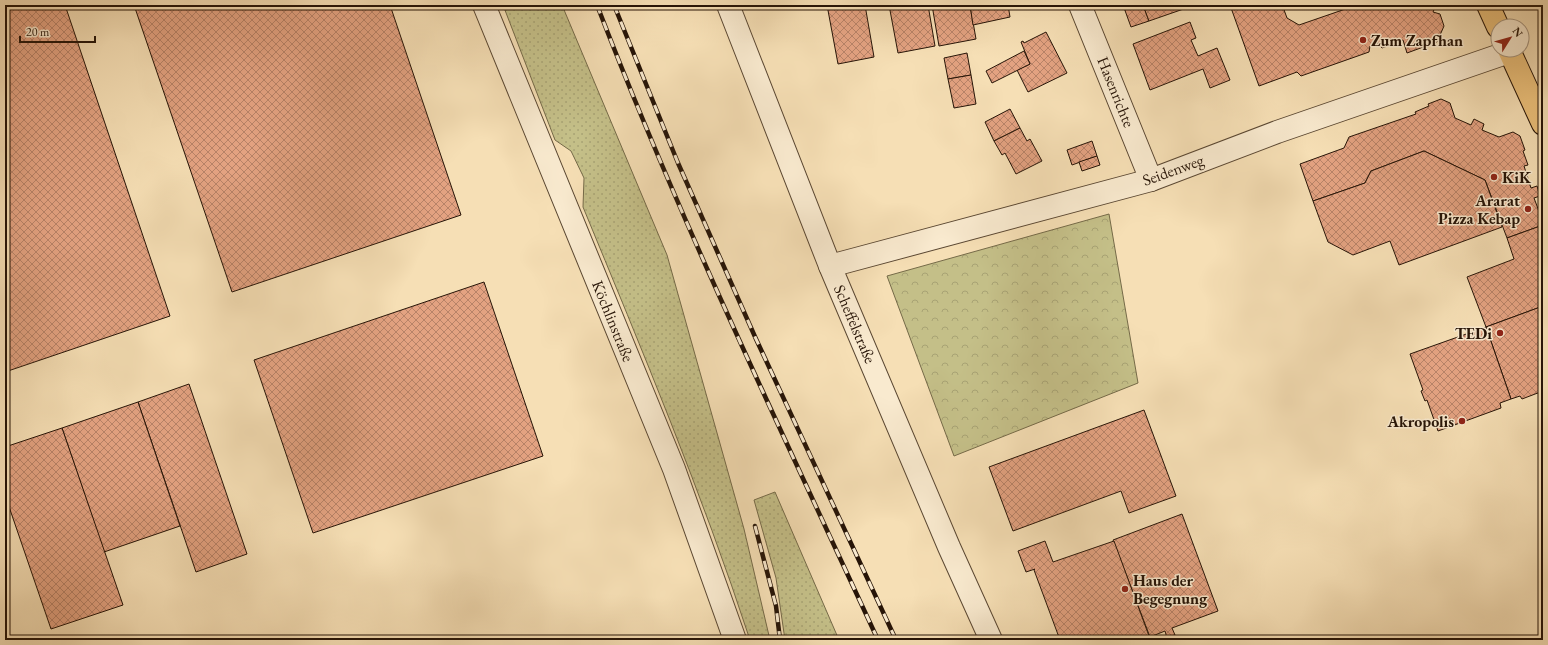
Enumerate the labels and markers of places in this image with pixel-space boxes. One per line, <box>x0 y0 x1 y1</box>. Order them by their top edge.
place label: Zum Zapfhan <box>1371 30 1463 51</box>
marker: Zum Zapfhan <box>1358 35 1368 45</box>
place label: KiK <box>1502 167 1532 188</box>
marker: KiK <box>1489 172 1499 182</box>
place label: Ararat Pizza Kebap <box>1438 190 1520 229</box>
marker: Ararat Pizza Kebap <box>1523 204 1533 214</box>
place label: TEDi <box>1455 323 1492 344</box>
marker: TEDi <box>1495 328 1505 338</box>
place label: Akropolis <box>1387 411 1454 432</box>
marker: Akropolis <box>1457 416 1467 426</box>
place label: Haus der Begegnung <box>1133 570 1208 609</box>
marker: Haus der Begegnung <box>1120 584 1130 594</box>

